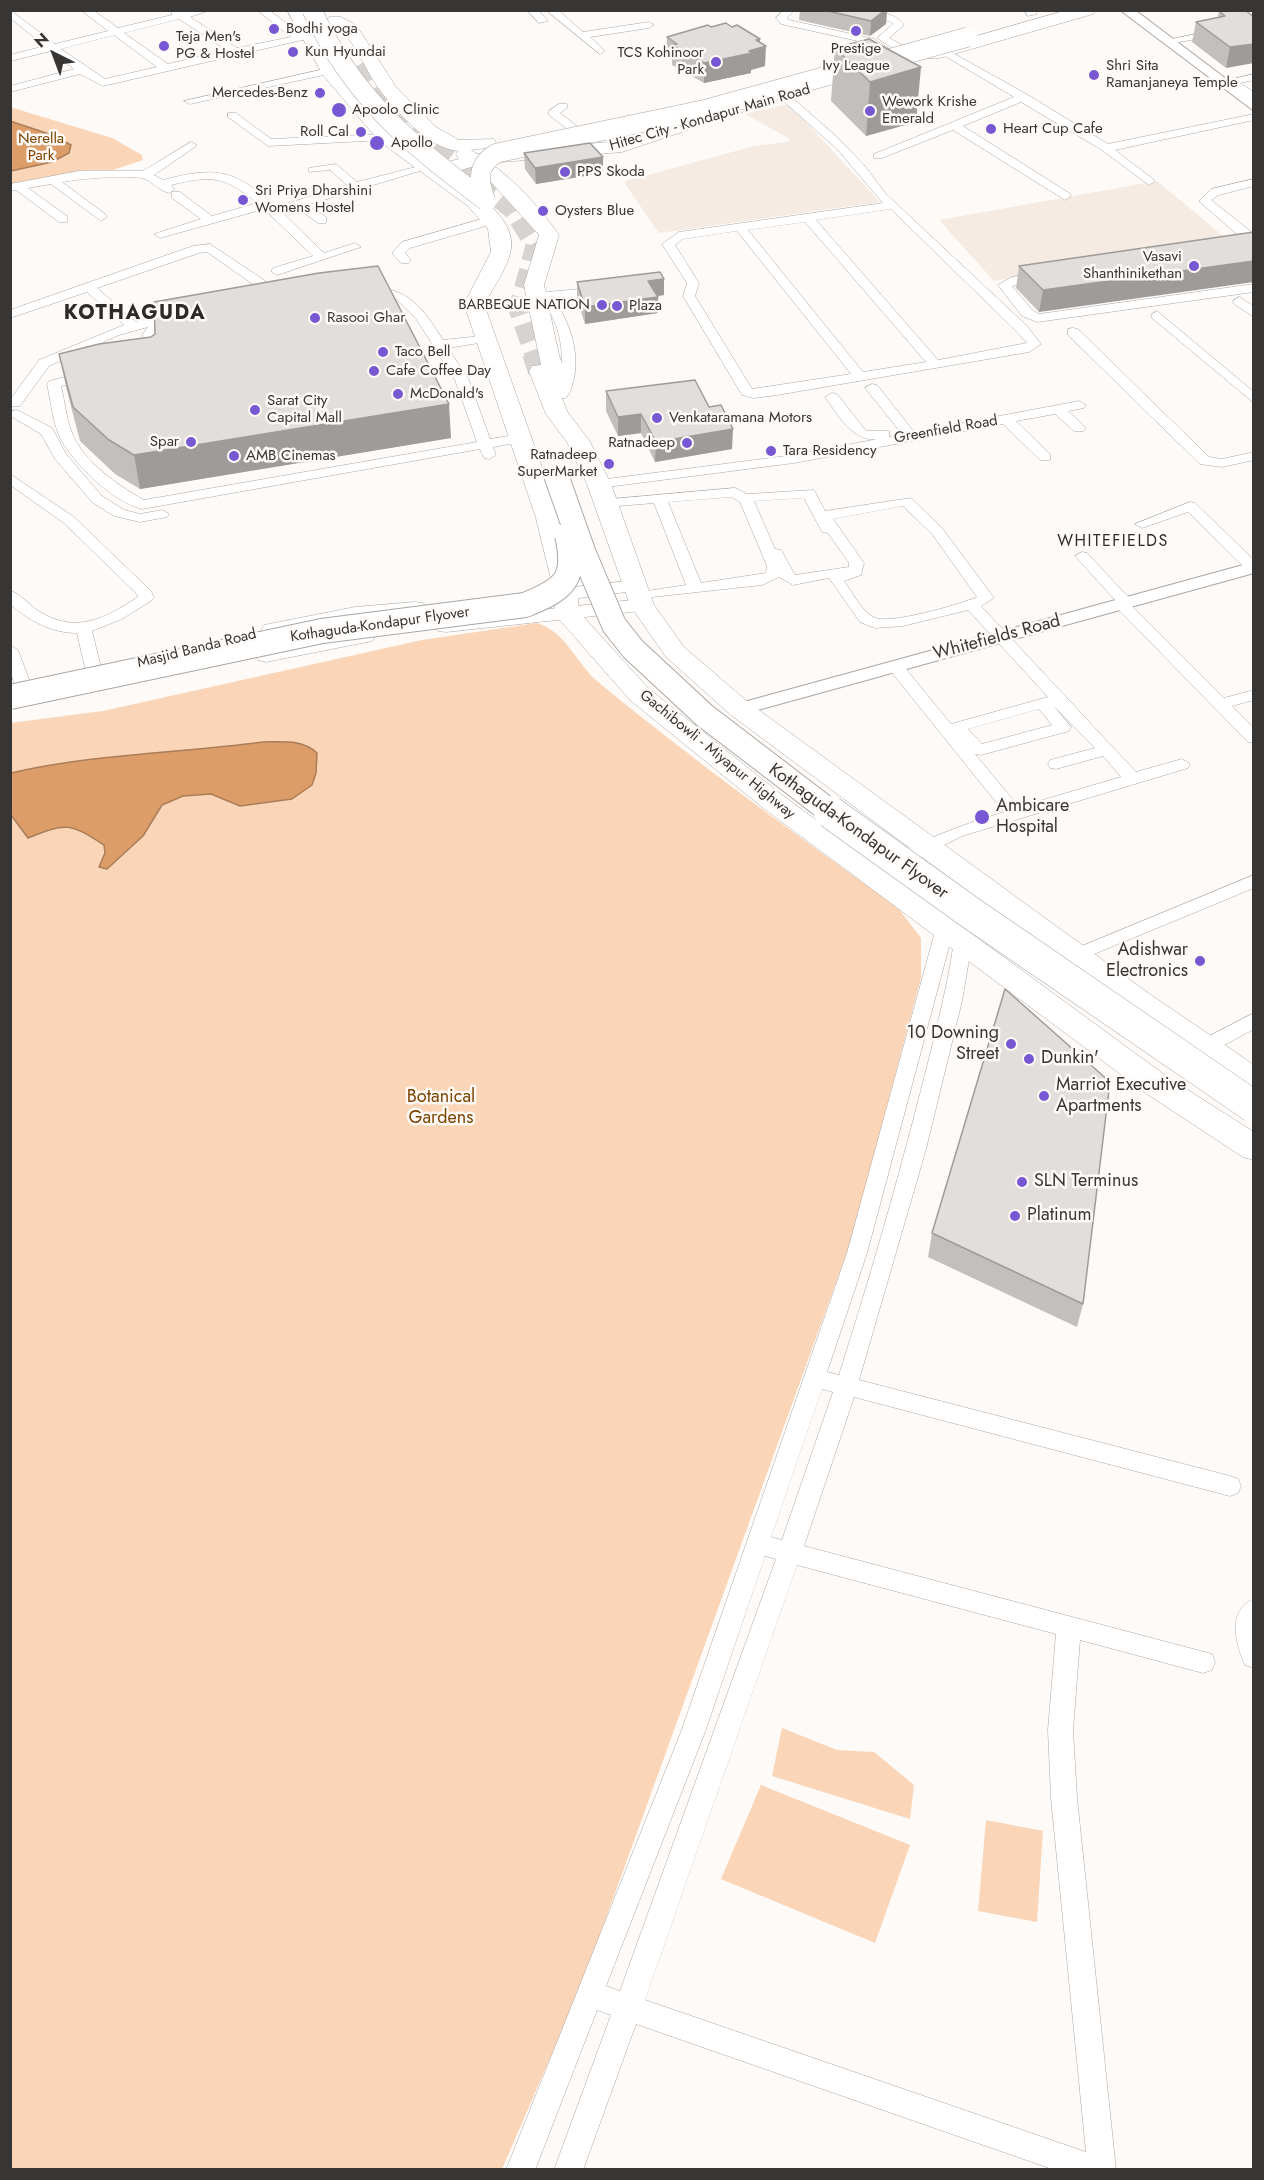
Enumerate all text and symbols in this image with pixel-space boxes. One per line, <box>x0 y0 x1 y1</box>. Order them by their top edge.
place label: Bodhi yoga <box>286 20 358 38</box>
marker: Bodhi yoga <box>267 22 281 36</box>
north arrow <box>24 24 84 84</box>
marker: Prestige Ivy League <box>849 24 863 38</box>
text: N <box>29 27 54 53</box>
place label: Teja Men's PG & Hostel <box>176 28 255 63</box>
marker: Teja Men's PG & Hostel <box>157 39 171 53</box>
place label: Prestige Ivy League <box>822 40 890 75</box>
place label: Kun Hyundai <box>305 43 386 61</box>
place label: TCS Kohinoor Park <box>617 44 704 79</box>
marker: Kun Hyundai <box>286 45 300 59</box>
marker: TCS Kohinoor Park <box>709 55 723 69</box>
place label: Shri Sita Ramanjaneya Temple <box>1106 57 1238 92</box>
marker: Shri Sita Ramanjaneya Temple <box>1087 68 1101 82</box>
street label: Hitec City - Kondapur Main Road <box>608 81 812 155</box>
place label: Mercedes-Benz <box>212 84 308 102</box>
marker: Mercedes-Benz <box>313 86 327 100</box>
place label: Wework Krishe Emerald <box>882 93 977 128</box>
marker: Apoolo Clinic <box>330 101 348 119</box>
place label: Apoolo Clinic <box>352 101 440 119</box>
marker: Wework Krishe Emerald <box>863 104 877 118</box>
place label: Heart Cup Cafe <box>1003 120 1103 138</box>
marker: Heart Cup Cafe <box>984 122 998 136</box>
place label: Roll Cal <box>300 123 349 141</box>
marker: Roll Cal <box>354 125 368 139</box>
park label: Nerella Park <box>18 130 64 165</box>
marker: Apollo <box>368 134 386 152</box>
place label: Apollo <box>391 134 433 152</box>
place label: PPS Skoda <box>577 163 645 181</box>
marker: PPS Skoda <box>558 165 572 179</box>
place label: Sri Priya Dharshini Womens Hostel <box>255 182 372 217</box>
marker: Sri Priya Dharshini Womens Hostel <box>236 193 250 207</box>
place label: Oysters Blue <box>555 202 634 220</box>
marker: Oysters Blue <box>536 204 550 218</box>
place label: Vasavi Shanthinikethan <box>1083 248 1182 283</box>
marker: Vasavi Shanthinikethan <box>1187 259 1201 273</box>
place label: BARBEQUE NATION <box>458 296 590 314</box>
place label: Plaza <box>629 297 662 315</box>
marker: BARBEQUE NATION <box>595 298 609 312</box>
marker: Plaza <box>610 299 624 313</box>
district label: KOTHAGUDA <box>64 302 206 326</box>
place label: Rasooi Ghar <box>327 309 405 327</box>
marker: Rasooi Ghar <box>308 311 322 325</box>
place label: Taco Bell <box>395 343 451 361</box>
marker: Taco Bell <box>376 345 390 359</box>
place label: Cafe Coffee Day <box>386 362 491 380</box>
marker: Cafe Coffee Day <box>367 364 381 378</box>
place label: McDonald's <box>410 385 484 403</box>
marker: McDonald's <box>391 387 405 401</box>
place label: Sarat City Capital Mall <box>267 392 342 427</box>
marker: Sarat City Capital Mall <box>248 403 262 417</box>
place label: Venkataramana Motors <box>669 409 812 427</box>
marker: Venkataramana Motors <box>650 411 664 425</box>
street label: Greenfield Road <box>893 412 999 448</box>
place label: Spar <box>150 433 179 451</box>
place label: Ratnadeep <box>608 434 675 452</box>
marker: Spar <box>184 435 198 449</box>
marker: Ratnadeep <box>680 436 694 450</box>
place label: Tara Residency <box>783 442 877 460</box>
marker: Tara Residency <box>764 444 778 458</box>
place label: Ratnadeep SuperMarket <box>517 446 597 481</box>
place label: AMB Cinemas <box>246 447 336 465</box>
marker: AMB Cinemas <box>227 449 241 463</box>
marker: Ratnadeep SuperMarket <box>602 457 616 471</box>
district label: WHITEFIELDS <box>1057 532 1169 552</box>
street label: Kothaguda-Kondapur Flyover <box>289 604 471 646</box>
street label: Whitefields Road <box>931 611 1063 665</box>
street label: Masjid Banda Road <box>136 625 258 673</box>
street label: Gachibowli - Miyapur Highway <box>636 687 798 823</box>
street label: Kothaguda-Kondapur Flyover <box>764 760 952 904</box>
place label: Ambicare Hospital <box>996 796 1069 838</box>
marker: Ambicare Hospital <box>973 808 991 826</box>
place label: Adishwar Electronics <box>1106 940 1188 982</box>
marker: Adishwar Electronics <box>1193 954 1207 968</box>
place label: 10 Downing Street <box>907 1023 999 1066</box>
marker: 10 Downing Street <box>1004 1037 1018 1051</box>
place label: Dunkin' <box>1041 1048 1099 1070</box>
marker: Dunkin' <box>1022 1052 1036 1066</box>
place label: Marriot Executive Apartments <box>1056 1075 1186 1118</box>
park label: Botanical Gardens <box>407 1087 475 1130</box>
marker: Marriot Executive Apartments <box>1037 1089 1051 1103</box>
place label: SLN Terminus <box>1034 1171 1138 1193</box>
marker: SLN Terminus <box>1015 1175 1029 1189</box>
place label: Platinum <box>1027 1205 1092 1227</box>
marker: Platinum <box>1008 1209 1022 1223</box>

